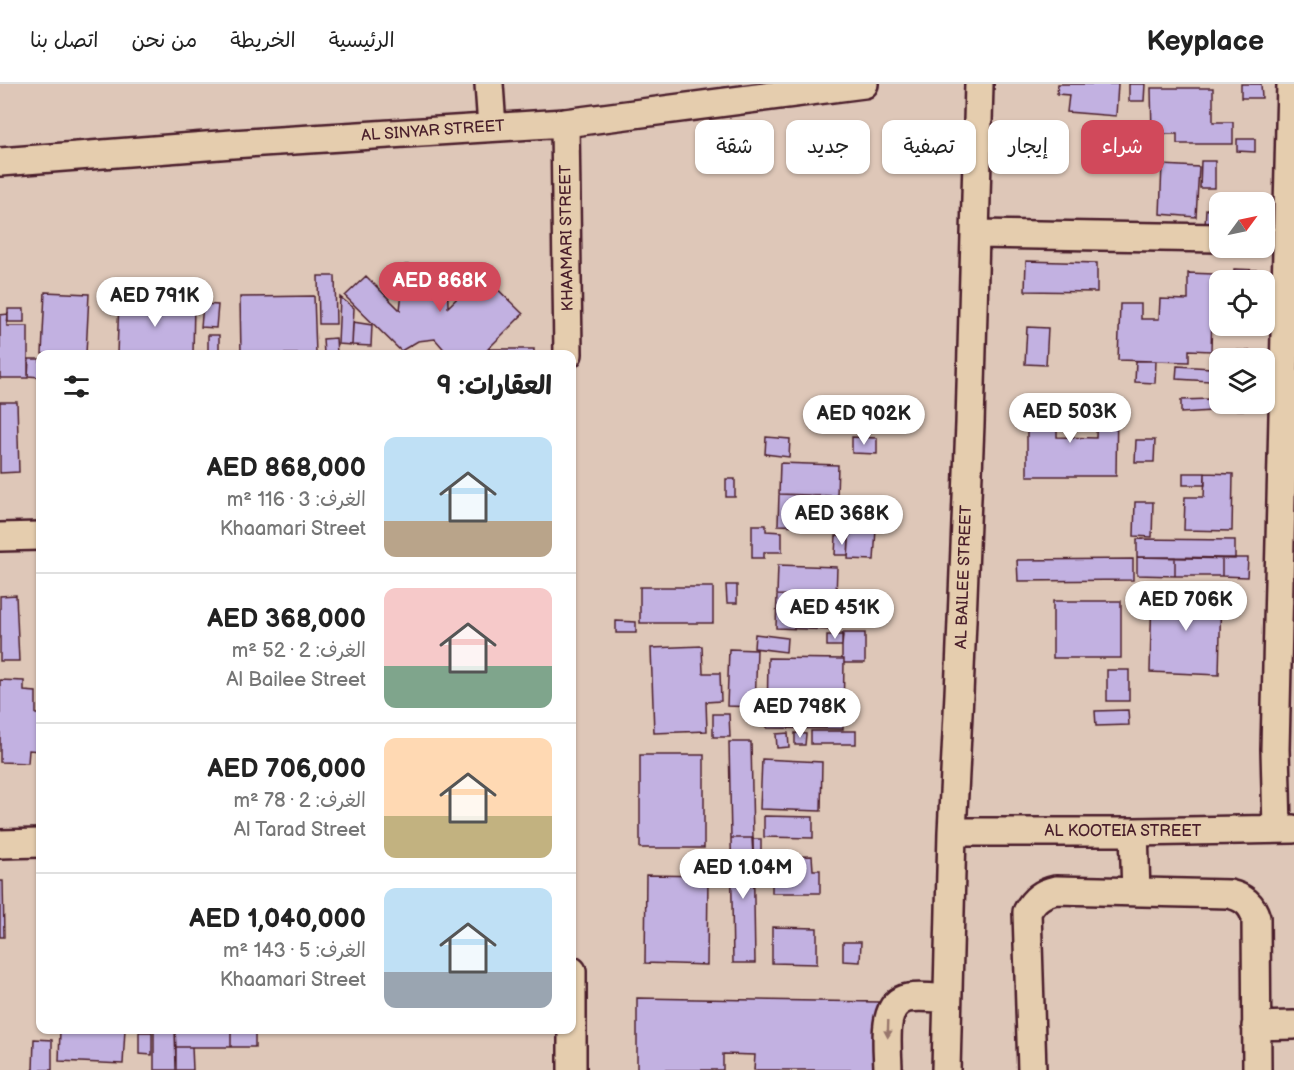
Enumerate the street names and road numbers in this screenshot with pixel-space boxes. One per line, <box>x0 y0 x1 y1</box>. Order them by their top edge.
street label: AL SINYAR STREET <box>361 116 506 145</box>
street label: KHAAMARI STREET <box>556 164 578 311</box>
street label: AL BAILEE STREET <box>952 504 976 649</box>
street label: AL KOOTEIA STREET <box>1045 822 1202 841</box>

